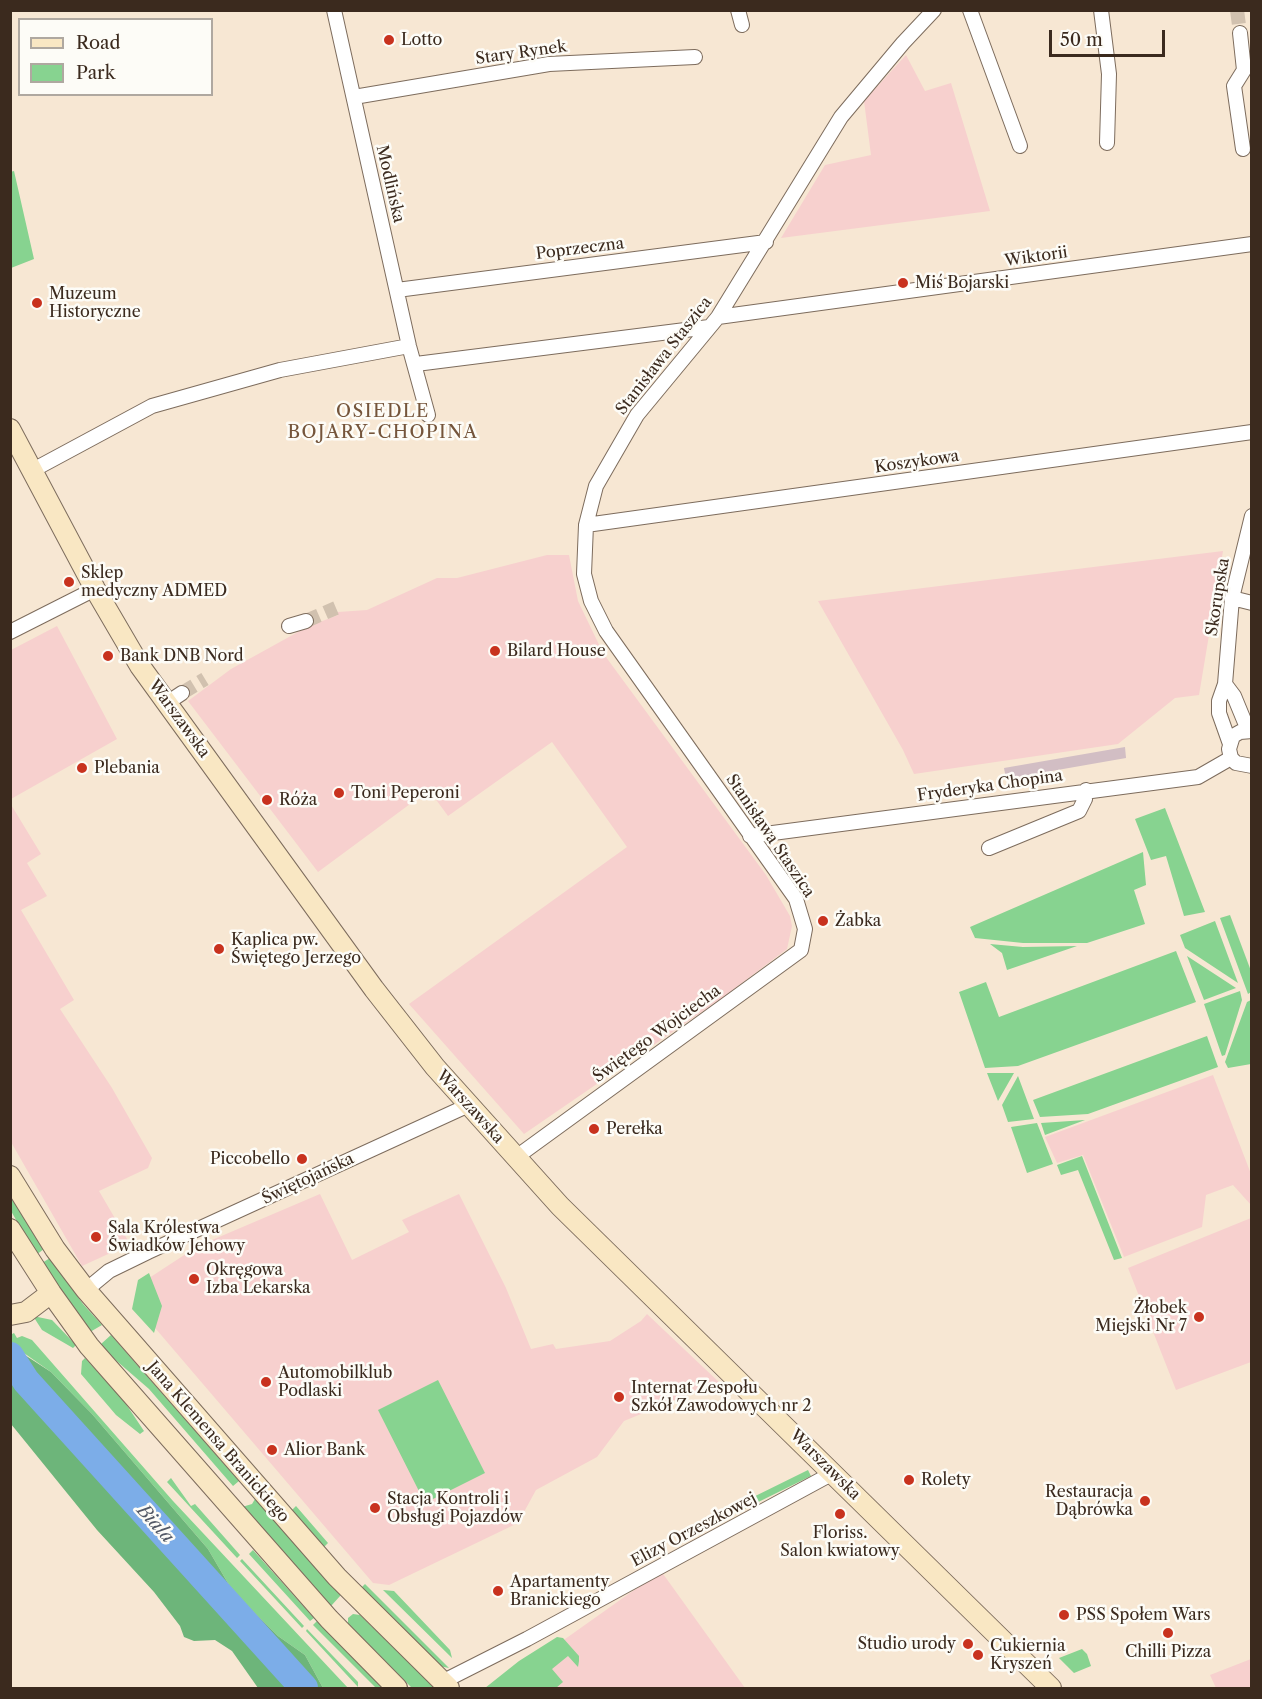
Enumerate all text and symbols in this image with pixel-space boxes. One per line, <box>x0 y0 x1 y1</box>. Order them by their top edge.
legend <box>18 18 213 96</box>
scale bar <box>1052 18 1168 56</box>
text: 50 m <box>1060 29 1103 51</box>
place label: Lotto <box>401 30 442 50</box>
text: Road <box>76 32 121 54</box>
marker: Lotto <box>382 33 396 47</box>
street label: Stary Rynek <box>474 37 568 69</box>
text: Park <box>76 62 115 84</box>
street label: Modlińska <box>372 143 408 225</box>
street label: Poprzeczna <box>535 234 625 264</box>
street label: Wiktorii <box>1003 243 1069 271</box>
place label: Miś Bojarski <box>915 273 1009 293</box>
marker: Miś Bojarski <box>896 276 910 290</box>
place label: Muzeum Historyczne <box>49 284 141 322</box>
street label: Stanisława Staszica <box>612 293 716 419</box>
marker: Muzeum Historyczne <box>30 296 44 310</box>
district label: OSIEDLE BOJARY-CHOPINA <box>288 401 478 444</box>
street label: Koszykowa <box>874 447 960 477</box>
street label: Skorupska <box>1202 557 1234 637</box>
place label: Sklep medyczny ADMED <box>81 563 227 601</box>
marker: Sklep medyczny ADMED <box>62 575 76 589</box>
place label: Bilard House <box>507 641 606 661</box>
marker: Bilard House <box>488 644 502 658</box>
place label: Bank DNB Nord <box>120 646 243 666</box>
marker: Bank DNB Nord <box>101 649 115 663</box>
street label: Warszawska <box>144 676 214 762</box>
place label: Plebania <box>94 758 160 778</box>
marker: Plebania <box>75 761 89 775</box>
street label: Fryderyka Chopina <box>916 766 1064 806</box>
street label: Stanisława Staszica <box>722 771 818 901</box>
place label: Toni Peperoni <box>351 783 460 803</box>
marker: Toni Peperoni <box>332 786 346 800</box>
place label: Róża <box>279 790 317 810</box>
marker: Róża <box>260 793 274 807</box>
place label: Żabka <box>835 911 881 931</box>
marker: Żabka <box>816 914 830 928</box>
place label: Kaplica pw. Świętego Jerzego <box>231 930 361 968</box>
marker: Kaplica pw. Świętego Jerzego <box>212 942 226 956</box>
street label: Świętego Wojciecha <box>589 981 725 1087</box>
street label: Warszawska <box>432 1066 508 1148</box>
place label: Perełka <box>606 1119 663 1139</box>
marker: Perełka <box>587 1122 601 1136</box>
place label: Piccobello <box>210 1149 290 1169</box>
street label: Świętojańska <box>259 1149 357 1209</box>
marker: Piccobello <box>295 1152 309 1166</box>
place label: Sala Królestwa Świadków Jehowy <box>108 1218 245 1256</box>
marker: Sala Królestwa Świadków Jehowy <box>89 1230 103 1244</box>
place label: Okręgowa Izba Lekarska <box>206 1260 310 1298</box>
marker: Okręgowa Izba Lekarska <box>187 1272 201 1286</box>
place label: Żłobek Miejski Nr 7 <box>1095 1298 1187 1336</box>
marker: Żłobek Miejski Nr 7 <box>1192 1310 1206 1324</box>
street label: Jana Klemensa Branickiego <box>143 1358 293 1526</box>
place label: Automobilklub Podlaski <box>278 1363 392 1401</box>
marker: Automobilklub Podlaski <box>259 1375 273 1389</box>
place label: Internat Zespołu Szkół Zawodowych nr 2 <box>631 1378 811 1416</box>
marker: Internat Zespołu Szkół Zawodowych nr 2 <box>612 1390 626 1404</box>
street label: Warszawska <box>786 1426 864 1504</box>
place label: Alior Bank <box>284 1440 365 1460</box>
marker: Alior Bank <box>265 1443 279 1457</box>
place label: Rolety <box>921 1470 971 1490</box>
marker: Rolety <box>902 1473 916 1487</box>
place label: Restauracja Dąbrówka <box>1045 1482 1133 1520</box>
place label: Stacja Kontroli i Obsługi Pojazdów <box>387 1489 523 1527</box>
street label: Elizy Orzeszkowej <box>628 1489 760 1571</box>
marker: Restauracja Dąbrówka <box>1138 1494 1152 1508</box>
water label: Biala <box>132 1500 178 1548</box>
marker: Stacja Kontroli i Obsługi Pojazdów <box>368 1501 382 1515</box>
marker: Floriss. Salon kwiatowy <box>833 1507 847 1521</box>
place label: Floriss. Salon kwiatowy <box>780 1523 900 1561</box>
place label: Apartamenty Branickiego <box>510 1572 609 1610</box>
marker: Apartamenty Branickiego <box>491 1584 505 1598</box>
place label: PSS Społem Wars <box>1076 1605 1210 1625</box>
marker: PSS Społem Wars <box>1057 1608 1071 1622</box>
marker: Chilli Pizza <box>1161 1626 1175 1640</box>
place label: Studio urody <box>857 1634 956 1654</box>
place label: Cukiernia Kryszeń <box>990 1636 1065 1674</box>
marker: Studio urody <box>961 1637 975 1651</box>
place label: Chilli Pizza <box>1125 1642 1211 1662</box>
marker: Cukiernia Kryszeń <box>971 1648 985 1662</box>

